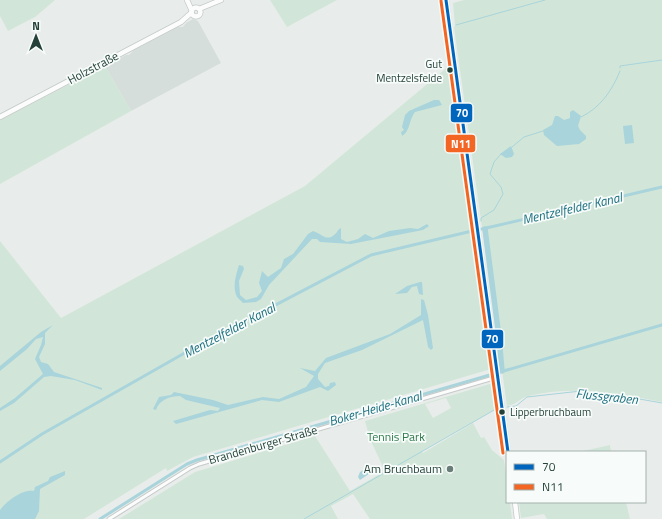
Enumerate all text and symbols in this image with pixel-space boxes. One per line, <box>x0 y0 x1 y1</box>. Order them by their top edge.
north arrow <box>16 16 56 56</box>
text: N <box>32 18 40 34</box>
street label: Holzstraße <box>64 46 122 89</box>
place label: Gut Mentzelsfelde <box>376 56 442 86</box>
marker: Gut Mentzelsfelde <box>445 65 455 75</box>
line badge: 70 <box>450 103 473 123</box>
text: 70 <box>456 105 468 121</box>
line badge: N11 <box>445 134 476 153</box>
text: N11 <box>451 136 471 152</box>
water label: Mentzelfelder Kanal <box>520 186 626 229</box>
water label: Mentzelfelder Kanal <box>179 296 281 363</box>
line badge: 70 <box>481 329 504 349</box>
text: 70 <box>486 331 498 347</box>
water label: Flussgraben <box>575 383 639 409</box>
water label: Boker-Heide-Kanal <box>326 385 426 431</box>
place label: Lipperbruchbaum <box>510 404 591 420</box>
marker: Lipperbruchbaum <box>497 407 507 417</box>
street label: Brandenburger Straße <box>206 420 319 469</box>
park label: Tennis Park <box>367 427 425 446</box>
legend <box>506 451 646 503</box>
text: 70 <box>542 457 556 476</box>
place label: Am Bruchbaum <box>364 459 442 478</box>
marker: Am Bruchbaum <box>445 464 455 474</box>
text: N11 <box>542 477 564 496</box>

